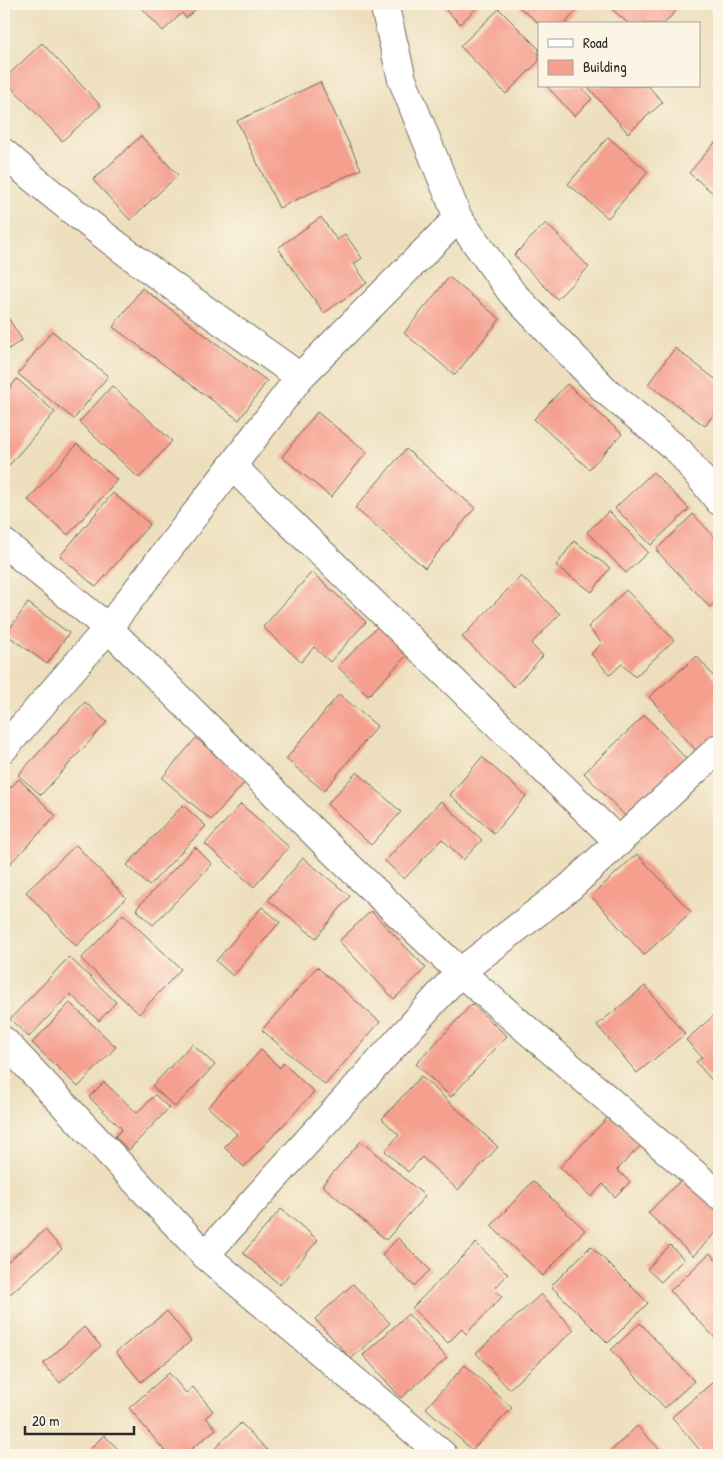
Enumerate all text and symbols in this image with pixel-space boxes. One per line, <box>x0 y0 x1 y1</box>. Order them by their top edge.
legend <box>538 22 700 88</box>
text: Road <box>583 32 608 53</box>
text: Building <box>583 56 627 77</box>
scale bar <box>25 1404 134 1436</box>
text: 20 m <box>32 1410 59 1431</box>

